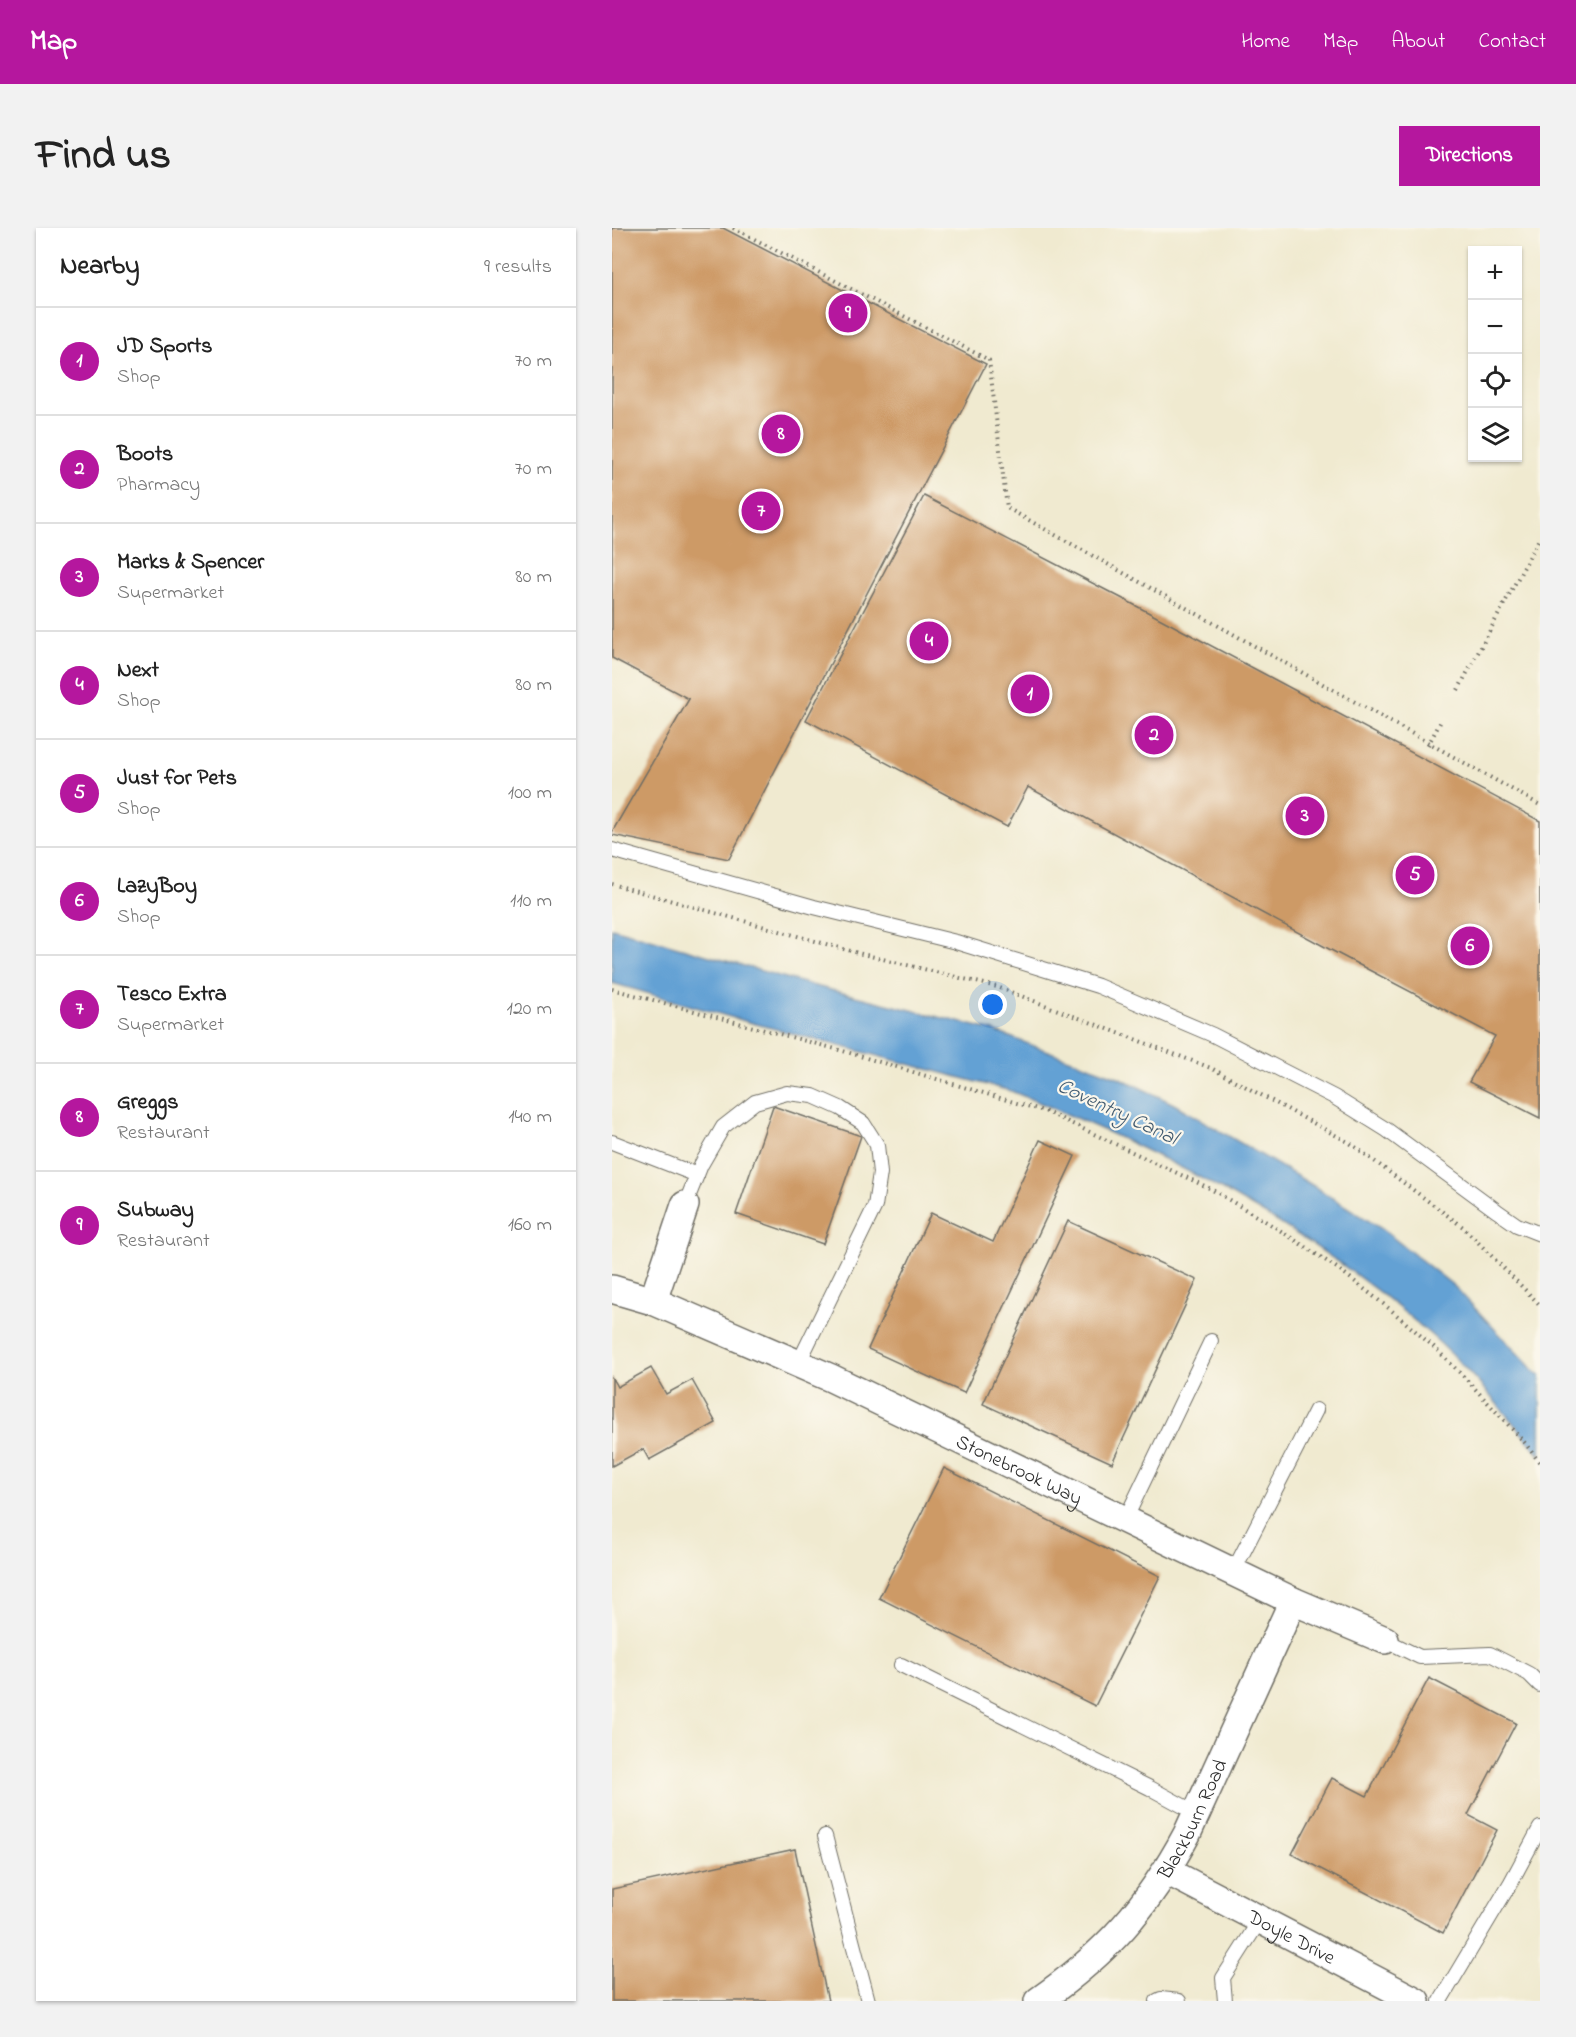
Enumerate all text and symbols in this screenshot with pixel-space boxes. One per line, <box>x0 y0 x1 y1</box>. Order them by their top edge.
text: Map <box>30 22 77 63</box>
text: Home <box>1241 27 1290 57</box>
text: Map <box>1323 27 1358 57</box>
text: About <box>1391 27 1445 57</box>
text: Contact <box>1478 27 1546 57</box>
text: Find us <box>36 126 171 187</box>
button: Directions <box>1399 126 1540 186</box>
map controls <box>1468 246 1522 462</box>
button: + <box>1468 246 1522 300</box>
text: Nearby <box>60 248 139 286</box>
text: 9 results <box>484 253 552 282</box>
pin: 9 <box>828 290 868 335</box>
button: − <box>1468 300 1522 354</box>
text: JD Sports <box>117 331 212 363</box>
text: 1 <box>76 347 83 376</box>
text: 70 m <box>515 347 552 376</box>
button: locate <box>1468 354 1522 408</box>
text: Shop <box>117 363 161 392</box>
button: layers <box>1468 408 1522 462</box>
pin: 8 <box>762 412 800 456</box>
text: Boots <box>117 439 173 471</box>
text: 2 <box>75 455 84 484</box>
text: 70 m <box>515 455 552 484</box>
text: Pharmacy <box>117 471 200 500</box>
pin: 7 <box>742 488 780 534</box>
text: Marks & Spencer <box>117 547 264 579</box>
text: 3 <box>75 563 84 592</box>
text: 80 m <box>515 563 552 592</box>
text: Supermarket <box>117 579 224 608</box>
pin: 4 <box>910 618 948 664</box>
text: Next <box>117 655 159 687</box>
text: 4 <box>75 671 84 700</box>
text: 80 m <box>515 671 552 700</box>
pin: 1 <box>1010 672 1050 716</box>
text: Shop <box>117 687 161 716</box>
pin: 2 <box>1134 712 1174 758</box>
text: Just for Pets <box>117 763 237 795</box>
text: 5 <box>74 779 85 808</box>
text: 100 m <box>508 779 552 808</box>
pin: 3 <box>1286 794 1324 838</box>
text: Shop <box>117 795 161 824</box>
pin: 5 <box>1396 852 1434 898</box>
text: LazyBoy <box>117 871 197 903</box>
text: 6 <box>75 887 84 916</box>
text: 110 m <box>510 887 552 916</box>
text: Shop <box>117 903 161 932</box>
pin: 6 <box>1450 924 1490 968</box>
text: Tesco Extra <box>117 979 227 1011</box>
your location <box>978 990 1007 1019</box>
text: 7 <box>75 995 84 1024</box>
text: 120 m <box>507 995 552 1024</box>
text: Supermarket <box>117 1011 224 1040</box>
water label: Coventry Canal <box>1052 1072 1184 1155</box>
text: Greggs <box>117 1087 178 1119</box>
text: 8 <box>76 1103 83 1132</box>
text: 140 m <box>508 1103 552 1132</box>
text: Restaurant <box>117 1119 210 1148</box>
text: Subway <box>117 1195 194 1227</box>
text: 9 <box>76 1211 83 1240</box>
text: 160 m <box>508 1211 552 1240</box>
text: Restaurant <box>117 1227 210 1256</box>
street label: Stonebrook Way <box>950 1428 1086 1514</box>
street label: Blackburn Road <box>1151 1755 1236 1887</box>
street label: Doyle Drive <box>1241 1903 1340 1973</box>

